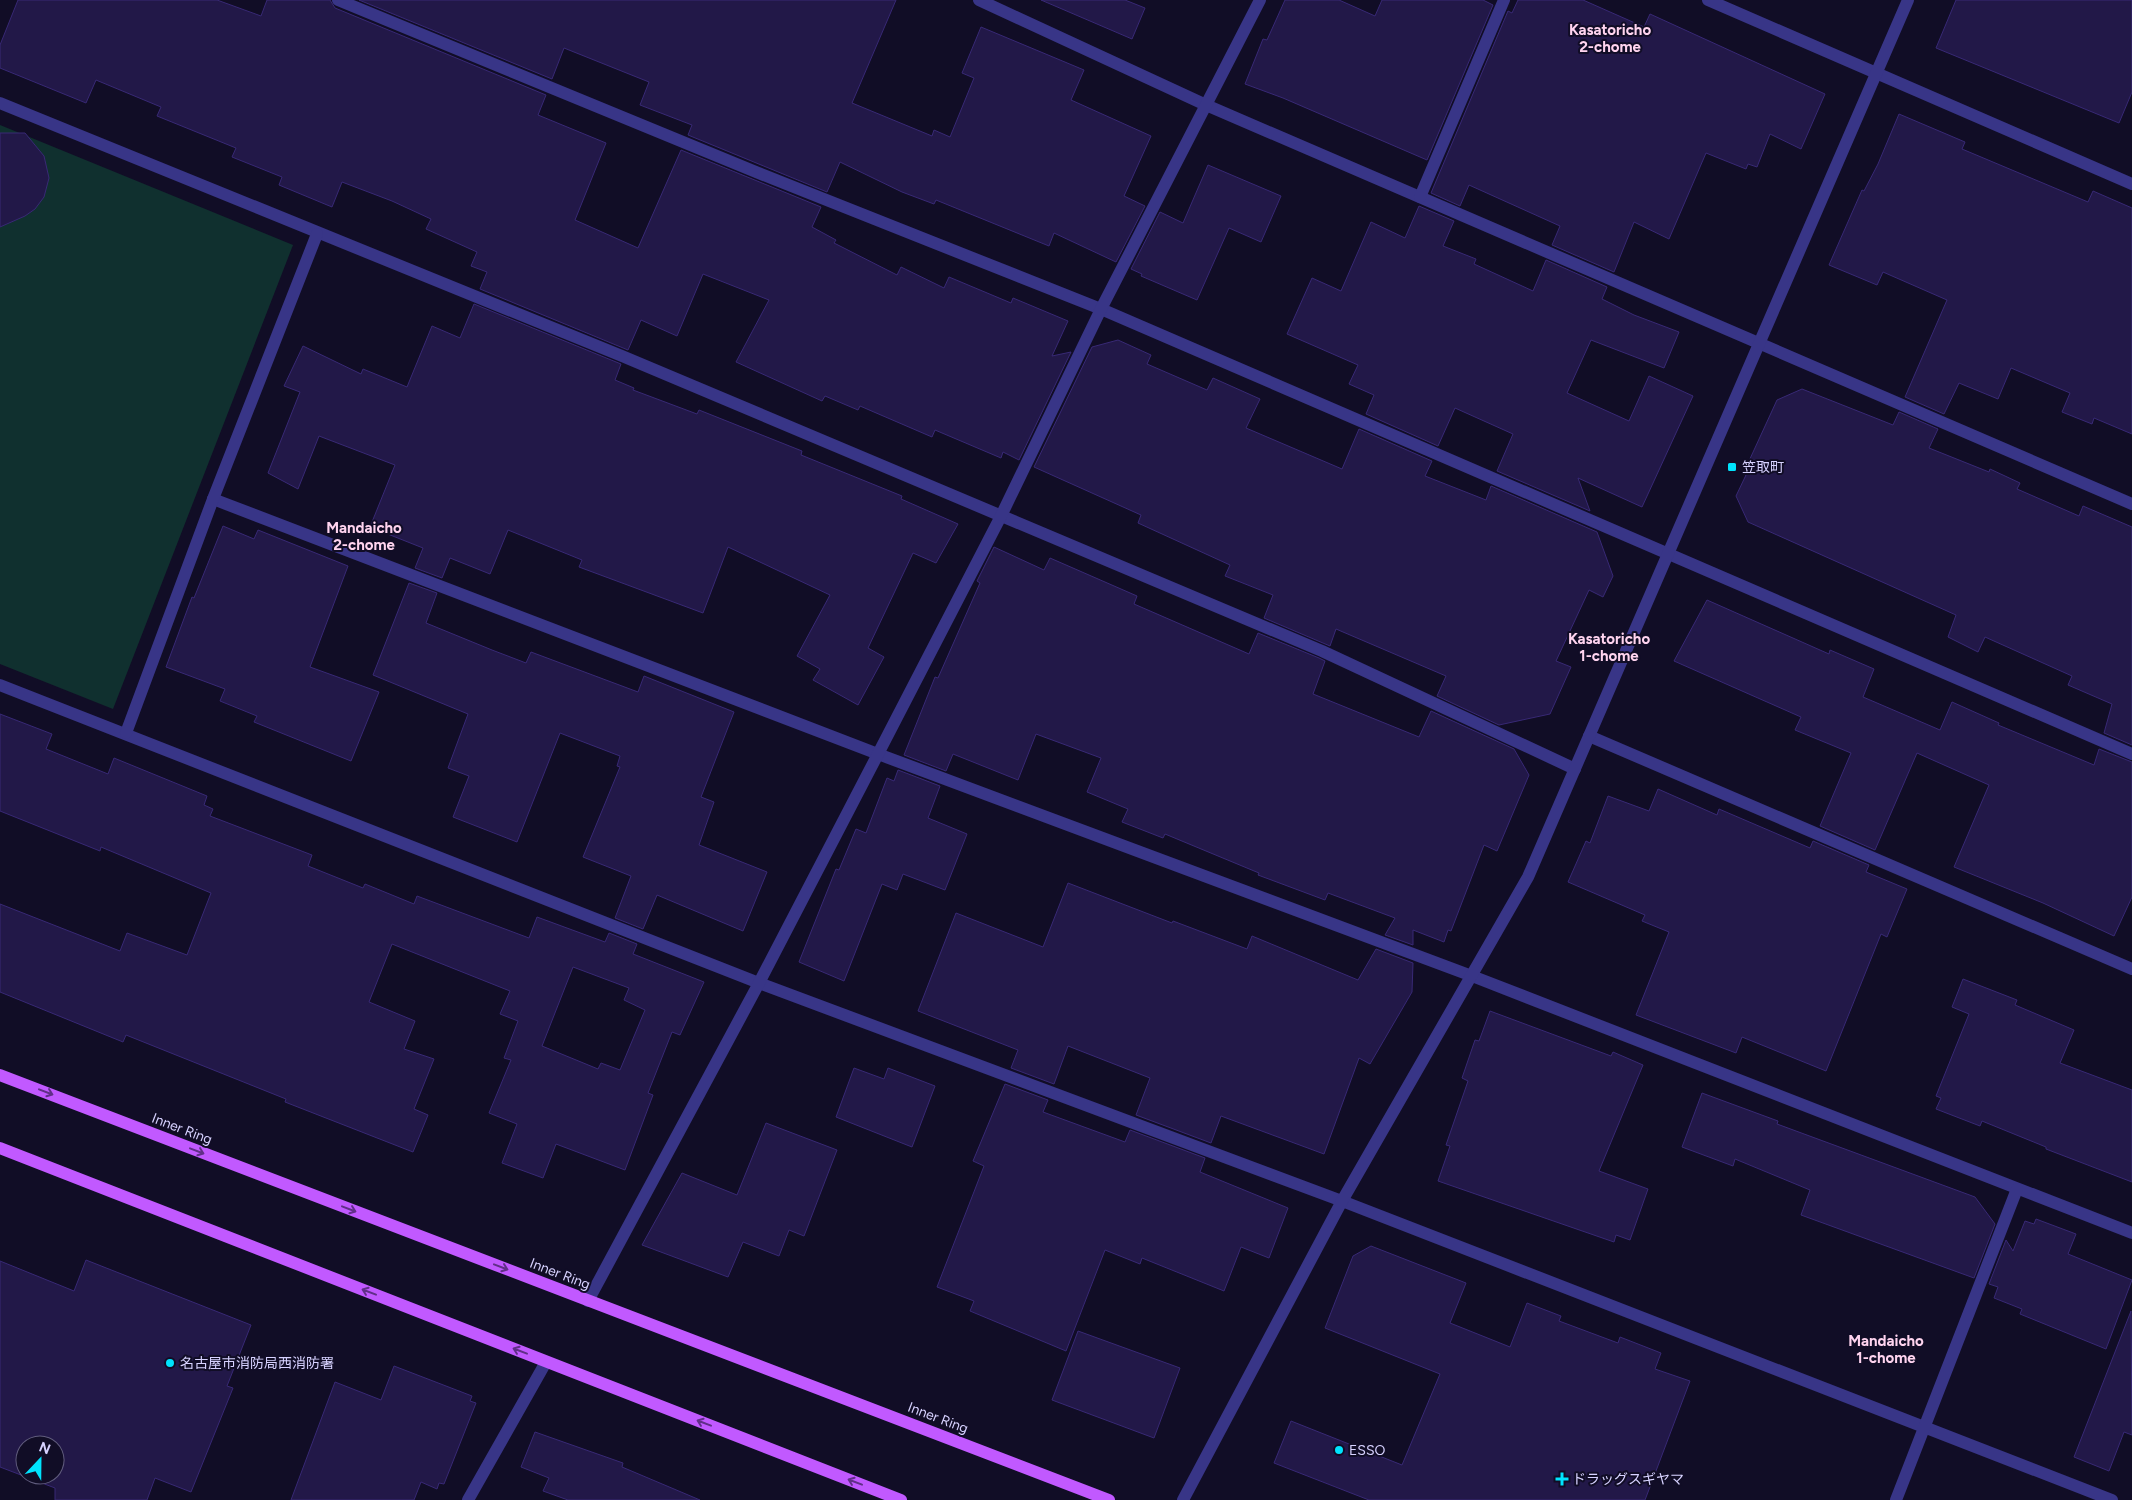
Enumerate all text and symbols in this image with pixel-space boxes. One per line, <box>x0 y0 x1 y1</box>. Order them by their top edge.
district label: Kasatoricho 2-chome <box>1569 21 1651 56</box>
place label: 笠取町 <box>1742 459 1784 476</box>
marker: 笠取町 <box>1726 461 1738 473</box>
district label: Mandaicho 2-chome <box>326 519 402 554</box>
district label: Kasatoricho 1-chome <box>1568 630 1650 665</box>
one-way arrow <box>38 1089 53 1098</box>
street label: Inner Ring <box>149 1110 215 1148</box>
one-way arrow <box>189 1146 204 1156</box>
one-way arrow <box>341 1205 356 1214</box>
street label: Inner Ring <box>527 1255 593 1293</box>
one-way arrow <box>493 1263 508 1272</box>
one-way arrow <box>361 1287 377 1296</box>
district label: Mandaicho 1-chome <box>1848 1332 1924 1367</box>
one-way arrow <box>513 1346 528 1356</box>
place label: 名古屋市消防局西消防署 <box>180 1355 334 1372</box>
marker: 名古屋市消防局西消防署 <box>164 1357 176 1369</box>
street label: Inner Ring <box>905 1399 971 1437</box>
one-way arrow <box>697 1418 712 1427</box>
north arrow <box>15 1435 65 1485</box>
text: N <box>36 1439 53 1458</box>
place label: ESSO <box>1349 1442 1385 1459</box>
marker: ESSO <box>1333 1444 1345 1456</box>
place label: ドラッグスギヤマ <box>1572 1471 1684 1488</box>
marker: ドラッグスギヤマ <box>1556 1473 1568 1485</box>
one-way arrow <box>848 1477 863 1486</box>

